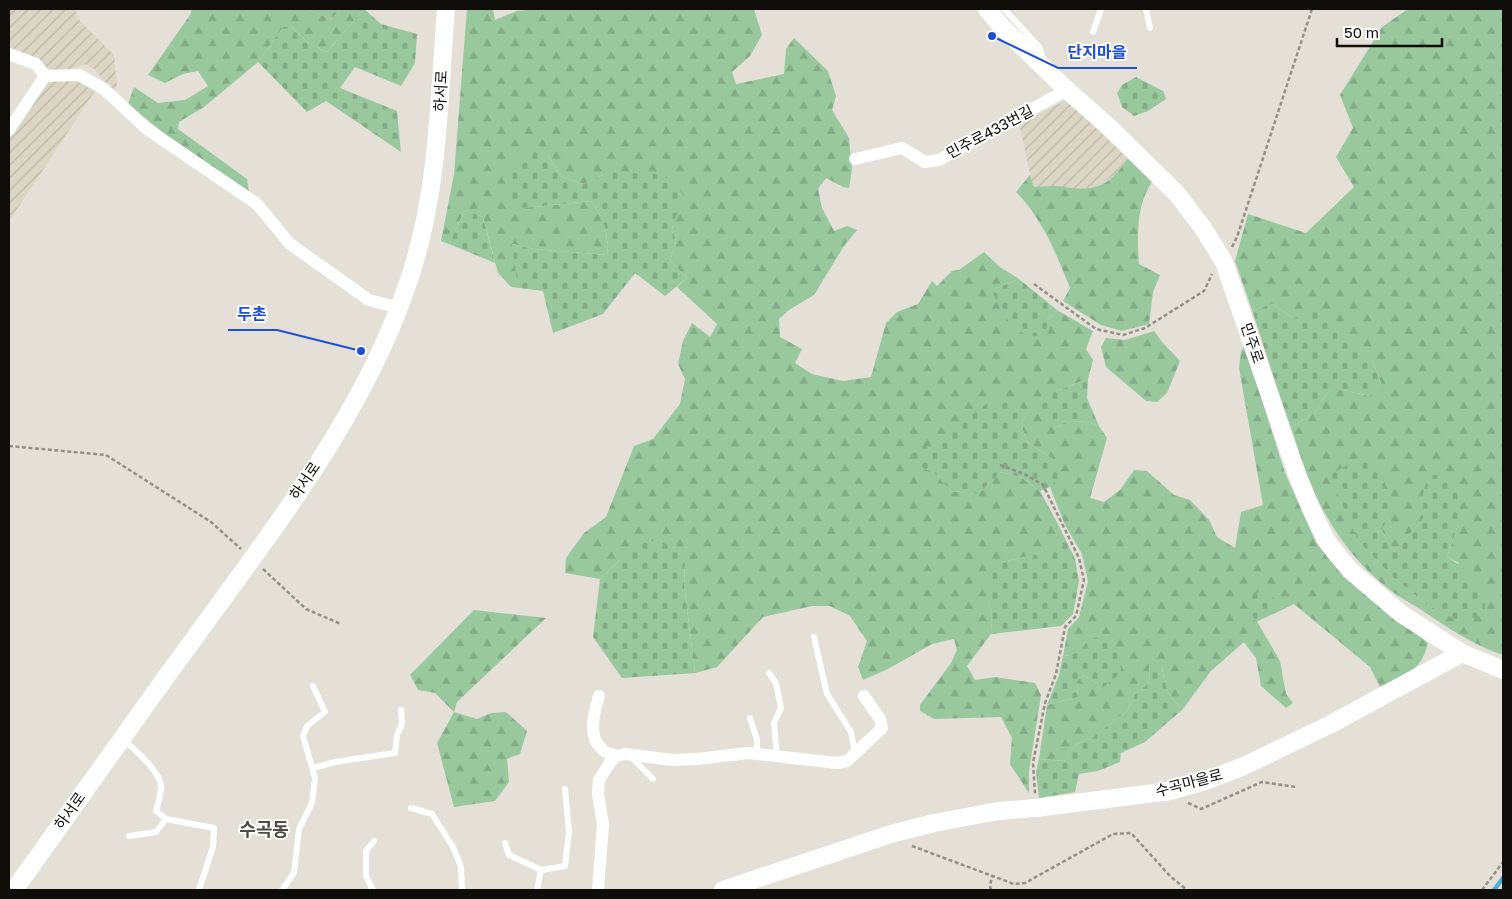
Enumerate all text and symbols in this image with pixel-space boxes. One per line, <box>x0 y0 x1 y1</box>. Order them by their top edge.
scale bar <box>1337 15 1442 47</box>
text: 50 m <box>1344 23 1379 41</box>
callout: 단지마을 <box>1058 37 1137 68</box>
text: 단지마을 <box>1068 42 1127 62</box>
street label: 하서로 <box>430 70 450 112</box>
street label: 민주로433번길 <box>943 101 1036 162</box>
callout: 두촌 <box>228 299 277 330</box>
text: 두촌 <box>237 304 267 324</box>
street label: 민주로 <box>1238 320 1268 365</box>
street label: 하서로 <box>285 458 323 503</box>
street label: 수곡마을로 <box>1153 764 1224 800</box>
street label: 하서로 <box>50 788 88 833</box>
district label: 수곡동 <box>239 818 289 840</box>

